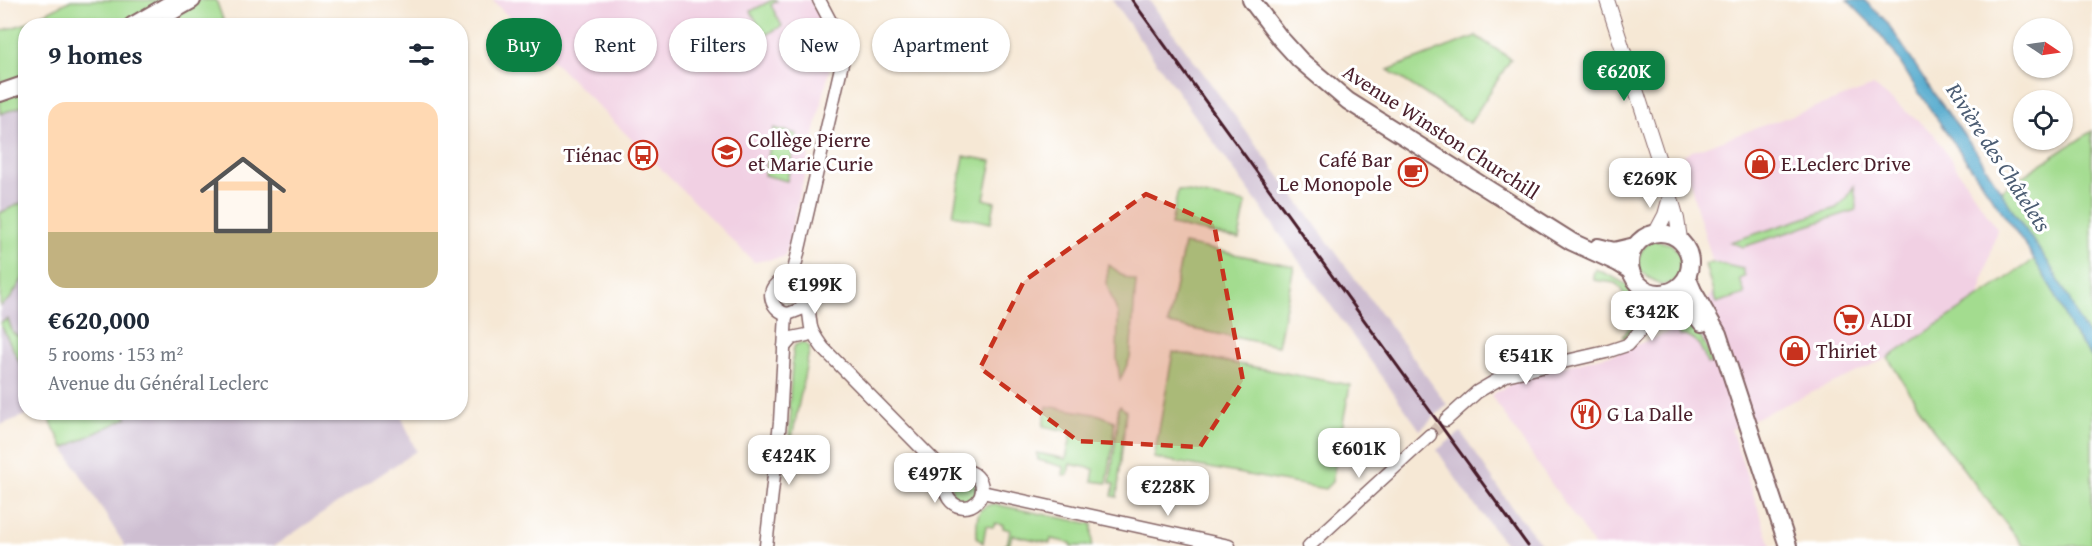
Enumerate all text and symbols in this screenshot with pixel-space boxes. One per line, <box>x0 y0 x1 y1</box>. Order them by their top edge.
chip: Buy <box>486 18 562 72</box>
chip: Rent <box>574 18 657 72</box>
chip: Filters <box>669 18 767 72</box>
chip: New <box>779 18 860 72</box>
chip: Apartment <box>872 18 1010 72</box>
north arrow <box>2013 18 2073 78</box>
map controls <box>2013 18 2073 150</box>
text: 9 homes <box>48 35 143 74</box>
icon: filters <box>405 38 438 71</box>
pin: €620K <box>1582 51 1666 102</box>
street label: Avenue Winston Churchill <box>1337 56 1546 207</box>
text: €620K <box>1597 56 1651 85</box>
water label: Rivière des Châtelets <box>1938 75 2059 238</box>
button: locate <box>2013 90 2073 150</box>
place label: Collège Pierre et Marie Curie <box>748 124 873 179</box>
school or university icon: Collège Pierre et Marie Curie <box>711 136 743 168</box>
place label: Tiénac <box>563 139 622 170</box>
bus stop icon: Tiénac <box>627 139 659 171</box>
icon: home <box>189 141 297 249</box>
place label: Café Bar Le Monopole <box>1279 144 1392 199</box>
shop icon: E.Leclerc Drive <box>1744 148 1776 180</box>
place label: E.Leclerc Drive <box>1781 148 1911 179</box>
cafe icon: Café Bar Le Monopole <box>1397 156 1429 188</box>
pin: €269K <box>1608 158 1692 209</box>
text: €269K <box>1623 163 1677 192</box>
pin: €199K <box>773 264 857 315</box>
text: €199K <box>788 269 842 298</box>
pin: €342K <box>1610 291 1694 342</box>
text: €342K <box>1625 296 1679 325</box>
text: €620,000 <box>48 300 150 339</box>
supermarket icon: ALDI <box>1833 304 1865 336</box>
place label: ALDI <box>1870 304 1912 335</box>
pin: €541K <box>1484 335 1568 386</box>
shop icon: Thiriet <box>1779 335 1811 367</box>
place label: Thiriet <box>1816 335 1878 366</box>
text: 5 rooms · 153 m² <box>48 339 183 368</box>
text: €541K <box>1499 340 1553 369</box>
text: Avenue du Général Leclerc <box>48 368 269 397</box>
restaurant icon: G La Dalle <box>1570 398 1602 430</box>
place label: G La Dalle <box>1607 398 1693 429</box>
pin: €601K <box>1317 428 1401 479</box>
text: €601K <box>1332 433 1386 462</box>
pin: €424K <box>747 435 831 486</box>
text: €424K <box>762 440 816 469</box>
pin: €497K <box>893 453 977 504</box>
text: €497K <box>908 458 962 487</box>
pin: €228K <box>1126 466 1210 517</box>
text: €228K <box>1141 471 1195 500</box>

